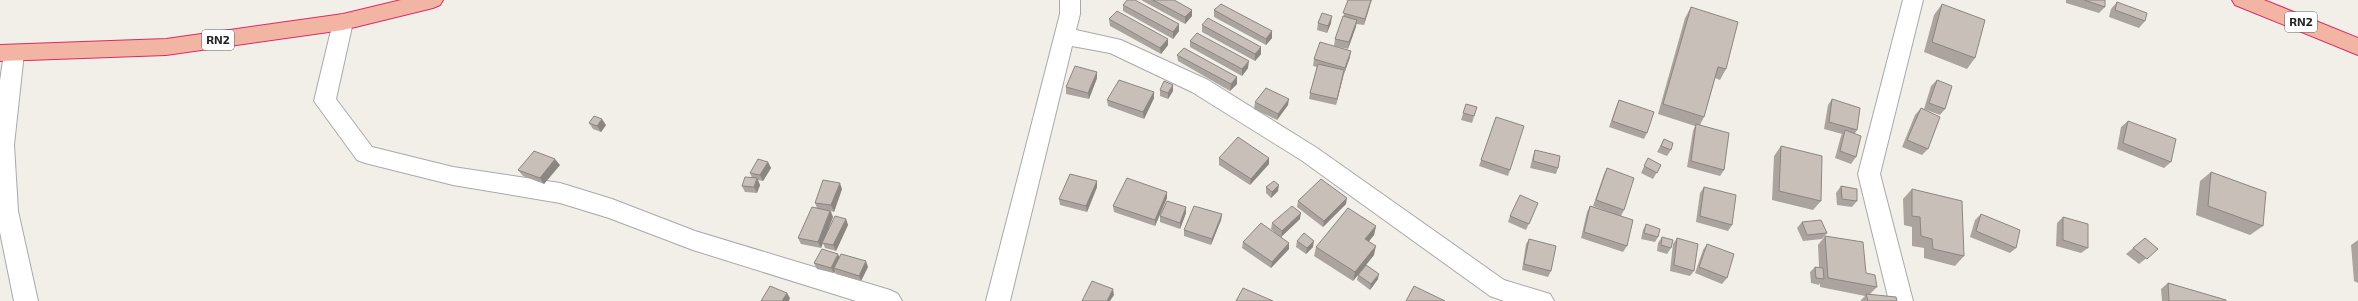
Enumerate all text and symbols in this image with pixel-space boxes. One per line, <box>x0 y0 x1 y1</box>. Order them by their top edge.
road number: RN2 <box>2285 12 2317 32</box>
road number: RN2 <box>202 30 234 50</box>

